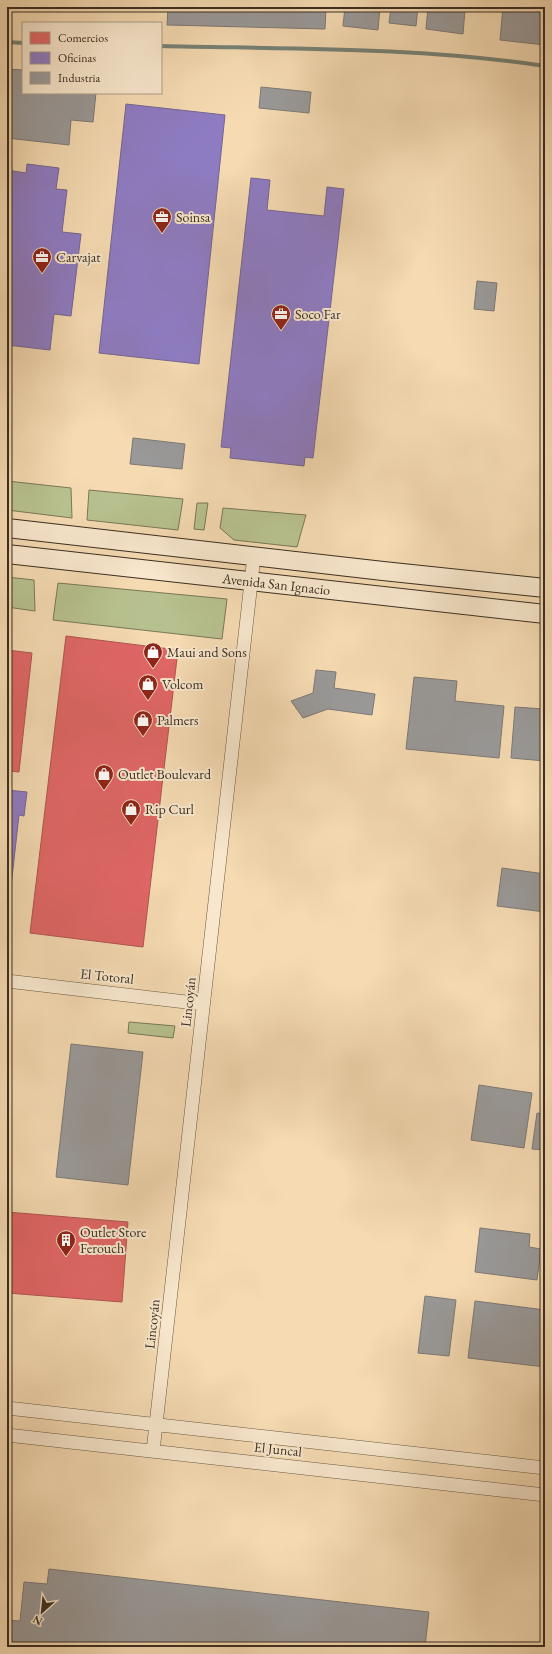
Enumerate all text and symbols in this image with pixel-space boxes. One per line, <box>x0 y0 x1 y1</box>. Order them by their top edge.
legend <box>22 22 162 94</box>
text: Comercios <box>58 30 108 46</box>
text: Oficinas <box>58 50 96 66</box>
text: Industria <box>58 70 100 86</box>
office icon: Soinsa <box>151 206 173 234</box>
place label: Soinsa <box>176 208 211 226</box>
office icon: Carvajat <box>31 246 53 274</box>
place label: Carvajat <box>56 248 101 266</box>
office icon: Soco Far <box>270 303 292 331</box>
place label: Soco Far <box>295 305 341 323</box>
street label: Avenida San Ignacio <box>220 569 331 599</box>
shop icon: Maui and Sons <box>142 641 164 669</box>
place label: Maui and Sons <box>167 643 247 661</box>
shop icon: Volcom <box>137 673 159 701</box>
place label: Volcom <box>162 675 203 693</box>
shop icon: Palmers <box>132 709 154 737</box>
place label: Palmers <box>157 711 199 729</box>
shop icon: Outlet Boulevard <box>93 763 115 791</box>
place label: Outlet Boulevard <box>118 765 212 783</box>
shop icon: Rip Curl <box>120 798 142 826</box>
place label: Rip Curl <box>145 800 194 818</box>
street label: El Totoral <box>79 964 135 988</box>
street label: Lincoyán <box>176 976 200 1028</box>
place label: Outlet Store Ferouch <box>80 1223 147 1257</box>
building icon: Outlet Store Ferouch <box>55 1229 77 1257</box>
street label: Lincoyán <box>140 1298 164 1350</box>
street label: El Juncal <box>253 1438 303 1461</box>
north arrow <box>22 1592 62 1632</box>
text: N <box>30 1613 45 1629</box>

